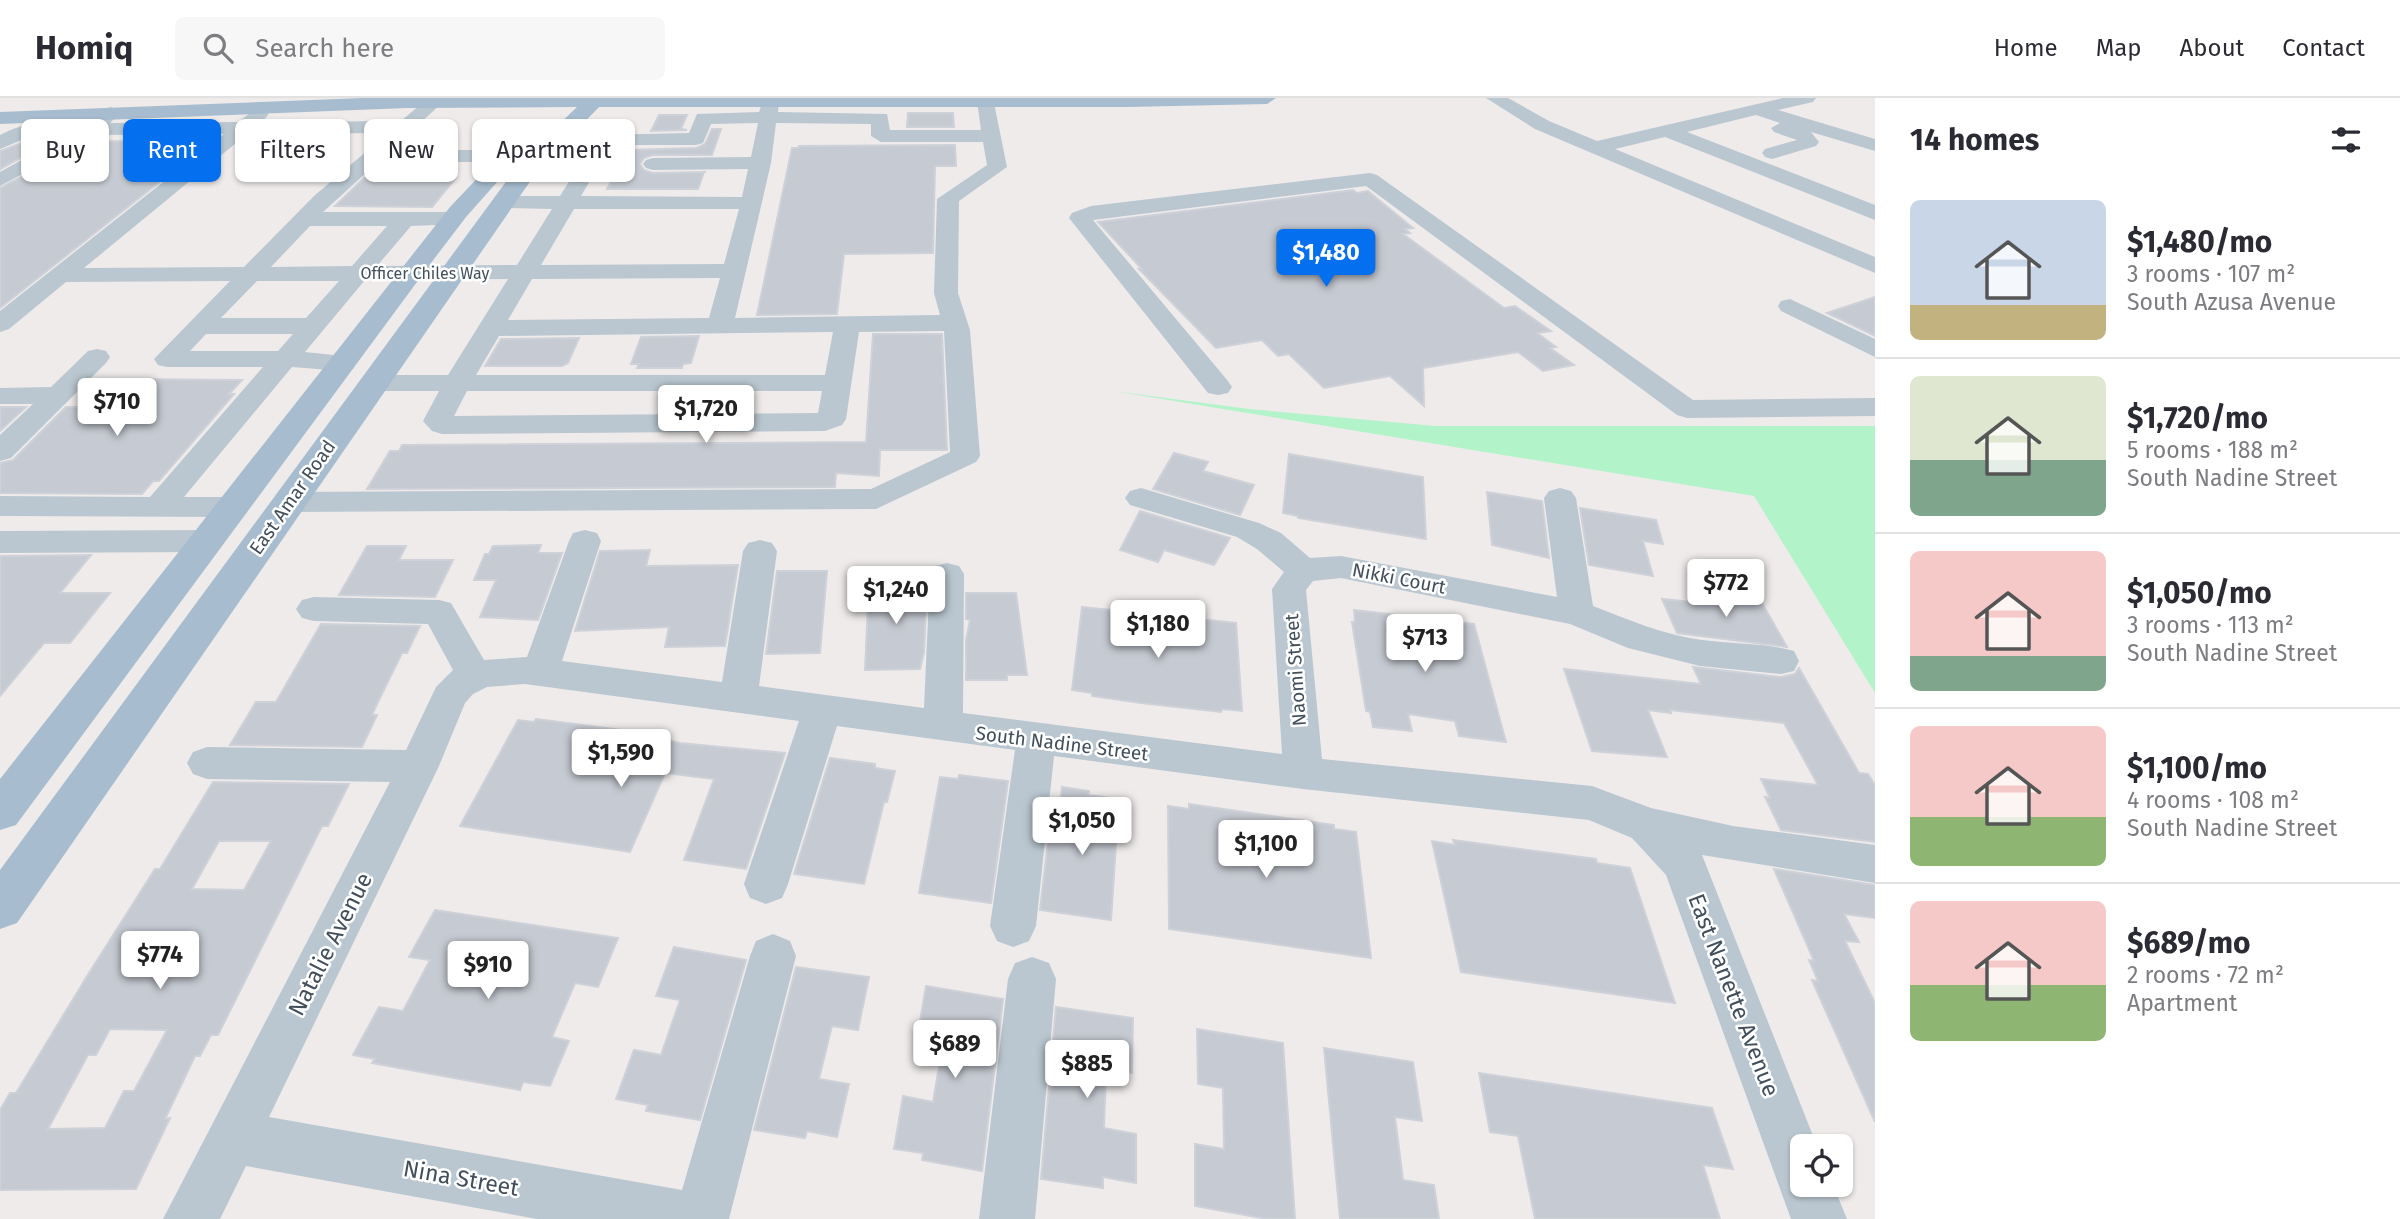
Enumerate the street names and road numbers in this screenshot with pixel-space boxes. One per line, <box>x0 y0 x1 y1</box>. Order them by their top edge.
street label: Officer Chiles Way <box>361 264 490 283</box>
street label: East Amar Road <box>244 436 340 559</box>
street label: Nikki Court <box>1350 558 1448 599</box>
street label: Naomi Street <box>1280 613 1311 727</box>
street label: South Nadine Street <box>974 722 1150 766</box>
street label: Natalie Avenue <box>282 868 378 1020</box>
street label: East Nanette Avenue <box>1682 890 1786 1100</box>
street label: Nina Street <box>401 1154 522 1202</box>

